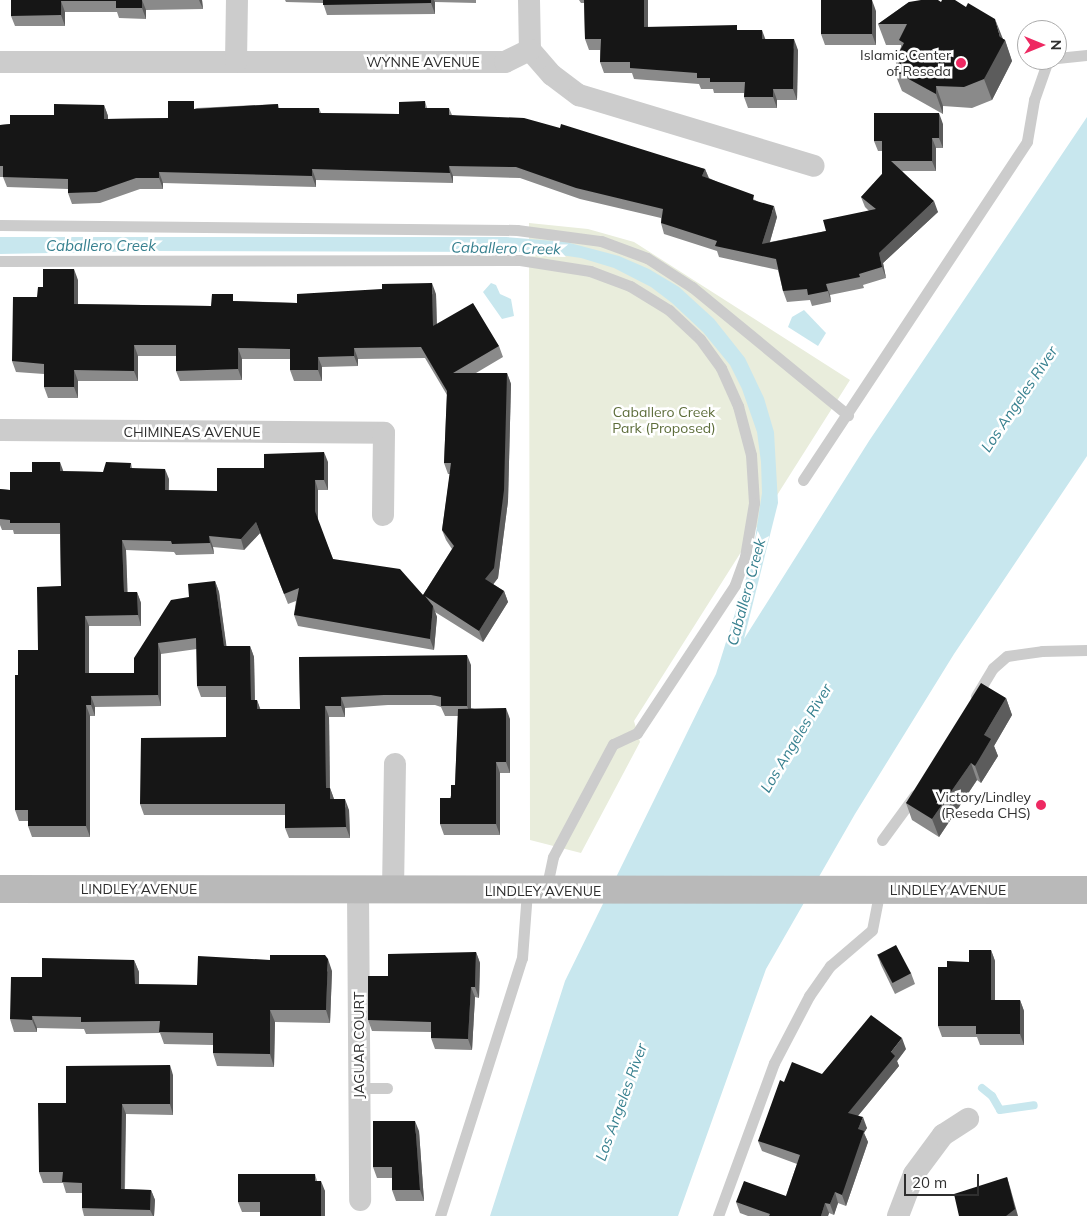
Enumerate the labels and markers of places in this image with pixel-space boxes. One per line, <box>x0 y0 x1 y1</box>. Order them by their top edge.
place label: Islamic Center of Reseda <box>860 47 951 80</box>
marker: Islamic Center of Reseda <box>955 57 967 69</box>
place label: Victory/Lindley (Reseda CHS) <box>936 789 1031 822</box>
marker: Victory/Lindley (Reseda CHS) <box>1035 799 1047 811</box>

